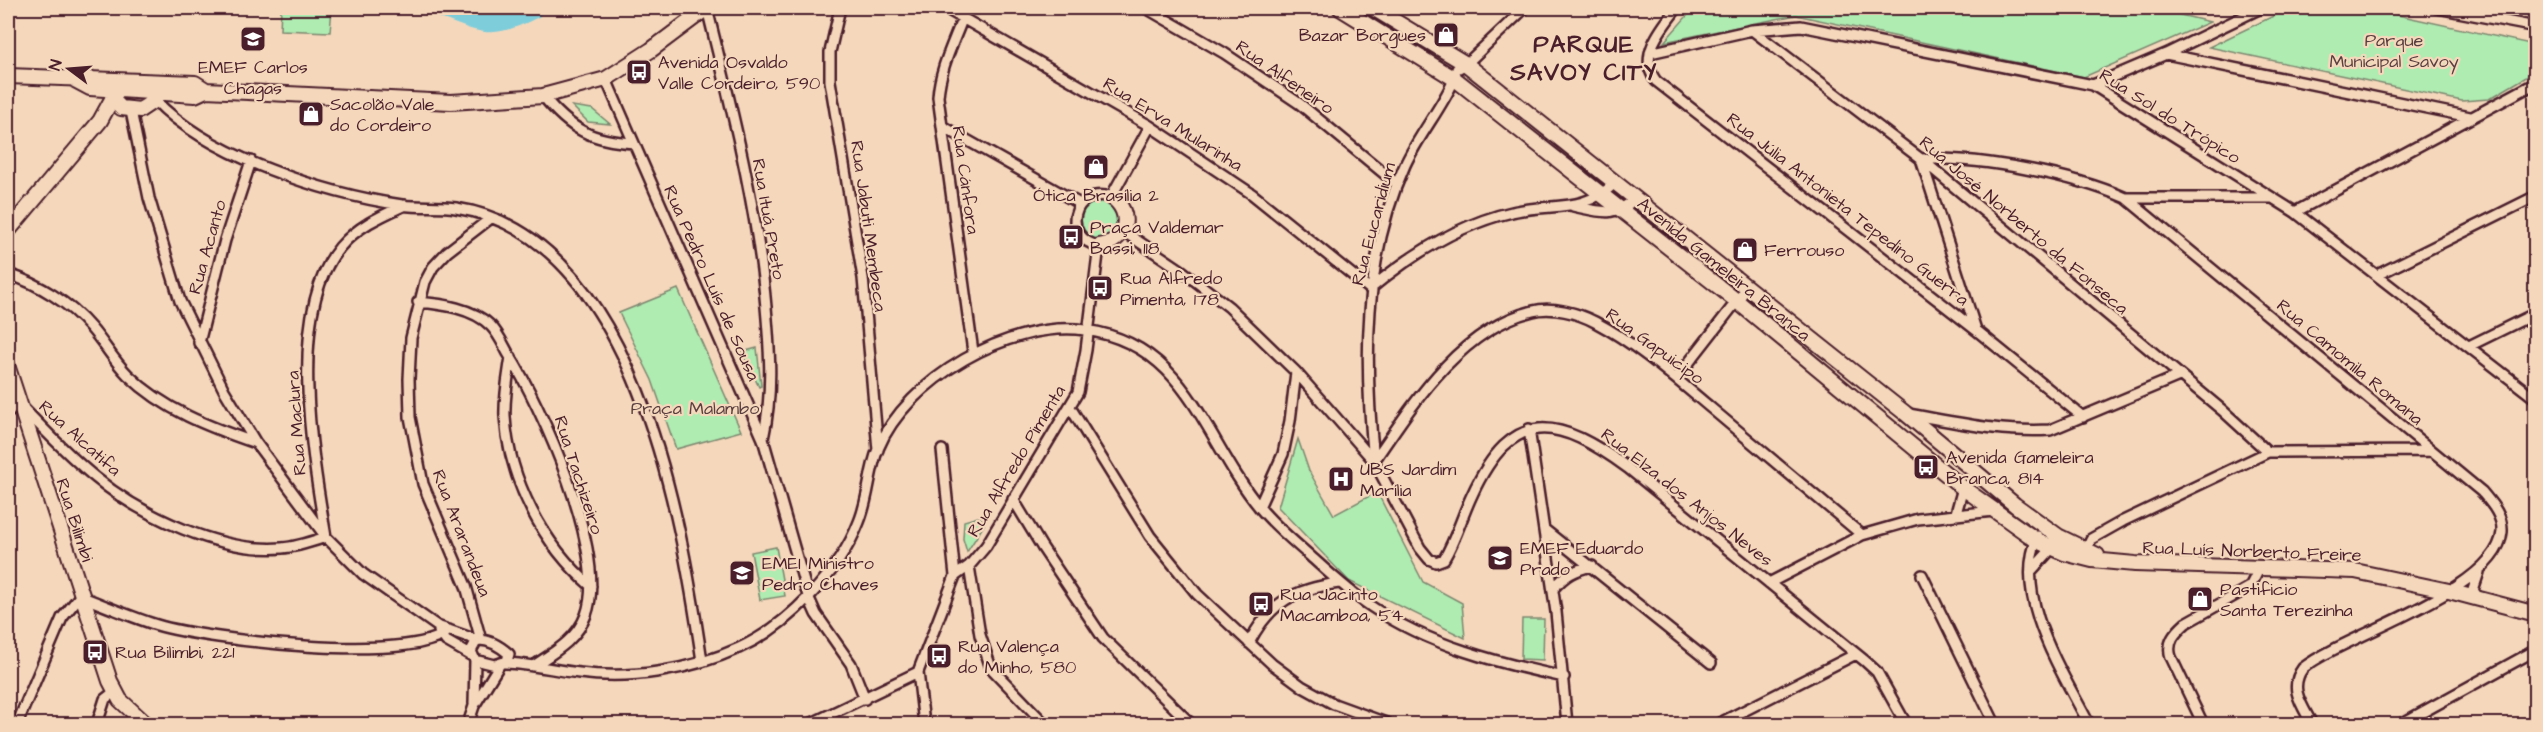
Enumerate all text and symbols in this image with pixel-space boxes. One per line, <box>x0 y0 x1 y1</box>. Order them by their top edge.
shop icon: Bazar Borgues <box>1431 20 1461 50</box>
place label: Bazar Borgues <box>1299 23 1426 49</box>
school or university icon: EMEF Carlos Chagas <box>238 24 268 54</box>
district label: PARQUE SAVOY CITY <box>1509 28 1658 90</box>
park label: Parque Municipal Savoy <box>2329 28 2459 75</box>
street label: Rua Alfeneiro <box>1231 34 1339 121</box>
north arrow <box>39 39 99 99</box>
place label: Avenida Osvaldo Valle Cordeiro, 590 <box>658 50 820 96</box>
place label: EMEF Carlos Chagas <box>198 55 308 102</box>
text: N <box>44 57 67 73</box>
bus stop icon: Avenida Osvaldo Valle Cordeiro, 590 <box>624 57 654 87</box>
street label: Rua Sol do Trópico <box>2094 63 2245 170</box>
street label: Rua Erva Mularinha <box>1098 71 1247 178</box>
place label: Sacolão Vale do Cordeiro <box>330 92 435 138</box>
shop icon: Sacolão Vale do Cordeiro <box>296 99 326 129</box>
street label: Rua Júlia Antonieta Tepedino Guerra <box>1721 107 1974 312</box>
street label: Rua Cánfora <box>946 124 985 236</box>
street label: Rua José Norberto da Fonseca <box>1914 130 2134 321</box>
street label: Rua Jabuti Membeca <box>844 139 893 313</box>
shop icon: Ótica Brasília 2 <box>1081 152 1111 182</box>
street label: Rua Ituá Preto <box>746 157 791 282</box>
street label: Rua Eucaridium <box>1345 160 1402 288</box>
street label: Rua Pedro Luís de Sousa <box>657 181 766 385</box>
place label: Ótica Brasília 2 <box>1033 183 1160 208</box>
street label: Avenida Gameleira Branca <box>1632 192 1816 347</box>
street label: Rua Acanto <box>182 197 233 297</box>
place label: Praça Valdemar Bassi, 118 <box>1090 215 1224 261</box>
bus stop icon: Praça Valdemar Bassi, 118 <box>1056 222 1086 252</box>
shop icon: Ferrouso <box>1730 235 1760 265</box>
place label: Ferrouso <box>1764 238 1845 263</box>
place label: Rua Alfredo Pimenta, 178 <box>1120 266 1222 312</box>
bus stop icon: Rua Alfredo Pimenta, 178 <box>1085 273 1115 303</box>
street label: Rua Camomila Romana <box>2271 293 2428 431</box>
street label: Rua Gapuicipo <box>1600 302 1709 391</box>
street label: Rua Maclura <box>280 370 313 476</box>
street label: Rua Alfredo Pimenta <box>961 381 1072 542</box>
street label: Rua Alcatifa <box>33 395 126 482</box>
park label: Praça Malambo <box>631 396 759 421</box>
street label: Rua Tachizeiro <box>548 413 609 538</box>
street label: Rua Elza dos Anjos Neves <box>1595 422 1778 572</box>
place label: Avenida Gameleira Branca, 814 <box>1946 445 2094 491</box>
bus stop icon: Avenida Gameleira Branca, 814 <box>1911 452 1941 482</box>
place label: UBS Jardim Marília <box>1360 457 1456 503</box>
hospital icon: UBS Jardim Marília <box>1326 464 1356 494</box>
street label: Rua Ararandeua <box>426 466 497 600</box>
street label: Rua Bilimbi <box>49 475 100 565</box>
street label: Rua Luís Norberto Freire <box>2142 535 2362 568</box>
place label: EMEF Eduardo Prado <box>1520 536 1643 582</box>
school or university icon: EMEF Eduardo Prado <box>1485 543 1515 573</box>
place label: EMEI Ministro Pedro Chaves <box>762 551 879 597</box>
school or university icon: EMEI Ministro Pedro Chaves <box>727 558 757 588</box>
place label: Pastificio Santa Terezinha <box>2220 577 2353 623</box>
place label: Rua Jacinto Macamboa, 54 <box>1280 582 1403 628</box>
shop icon: Pastificio Santa Terezinha <box>2185 584 2215 614</box>
bus stop icon: Rua Jacinto Macamboa, 54 <box>1246 589 1276 619</box>
place label: Rua Valença do Minho, 580 <box>958 634 1076 680</box>
bus stop icon: Rua Bilimbi, 221 <box>80 637 110 667</box>
place label: Rua Bilimbi, 221 <box>115 640 235 665</box>
bus stop icon: Rua Valença do Minho, 580 <box>924 641 954 671</box>

